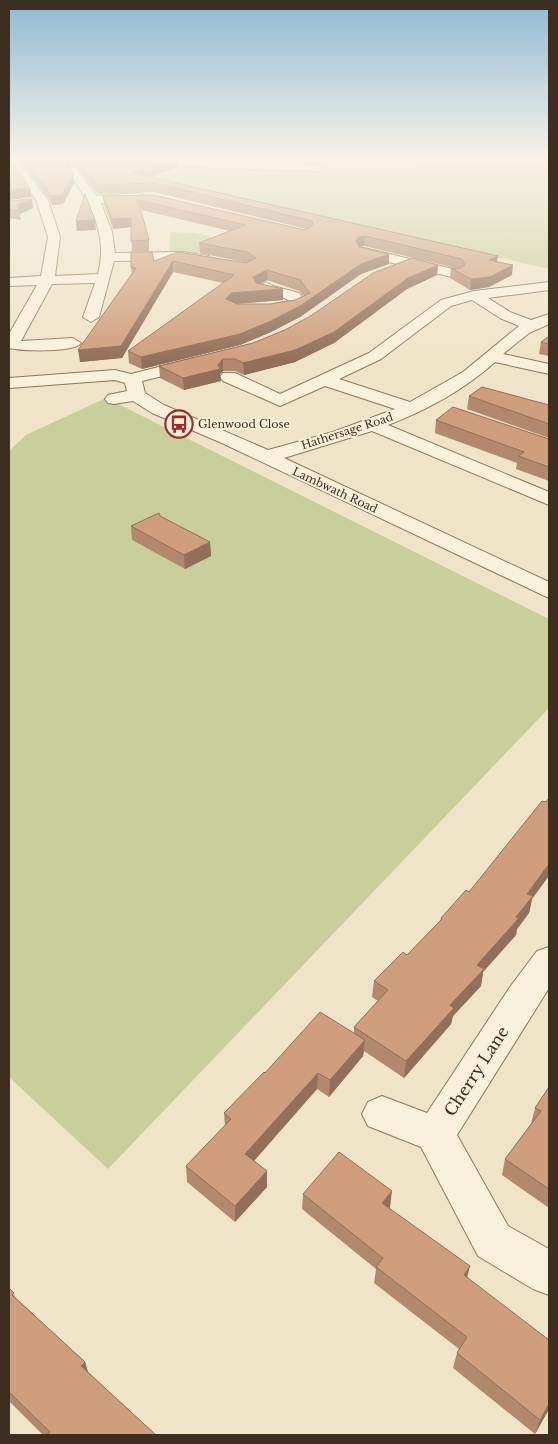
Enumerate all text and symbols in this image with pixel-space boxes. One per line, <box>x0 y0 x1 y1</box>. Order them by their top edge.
bus stop icon: Glenwood Close <box>164 409 194 439</box>
street label: Hathersage Road <box>299 409 395 452</box>
place label: Glenwood Close <box>198 417 290 431</box>
street label: Lambwath Road <box>290 464 380 516</box>
street label: Cherry Lane <box>439 1022 513 1120</box>

